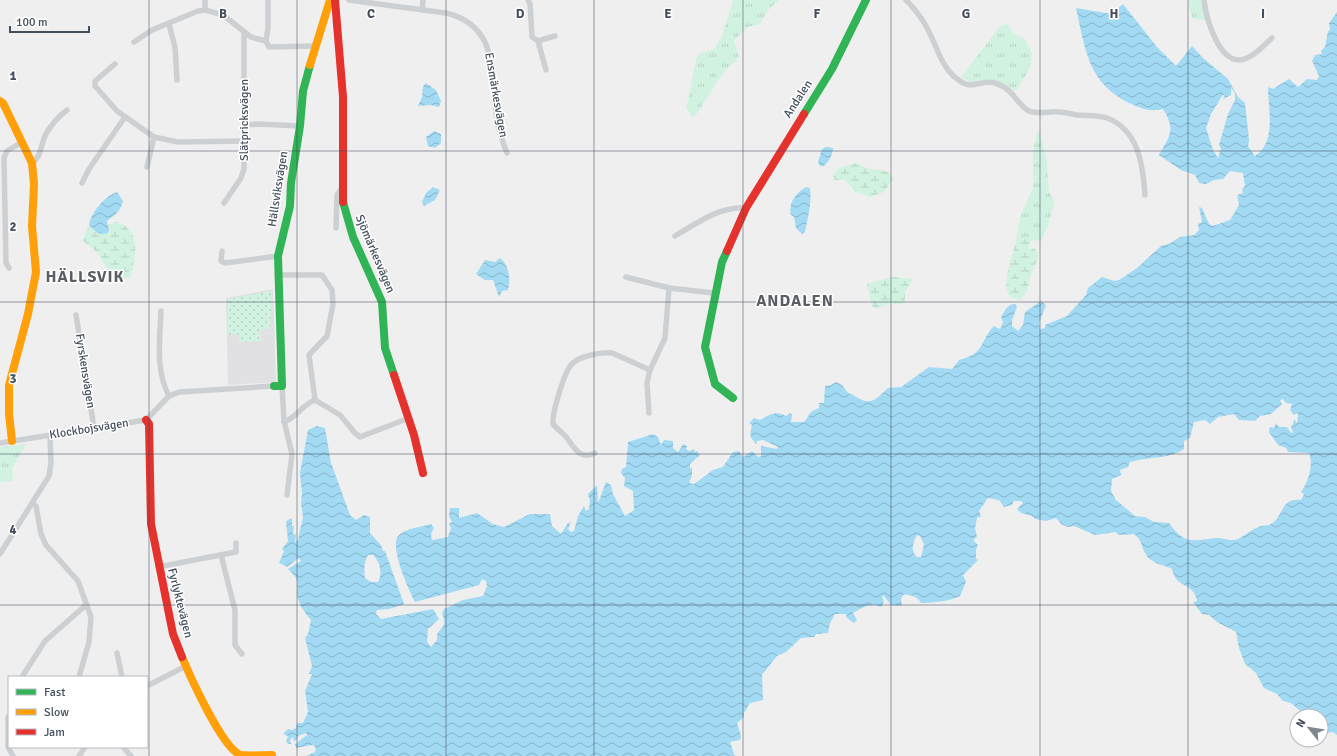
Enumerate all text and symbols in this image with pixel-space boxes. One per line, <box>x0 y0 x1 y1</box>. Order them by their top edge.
text: B <box>219 6 227 22</box>
text: C <box>367 6 375 22</box>
text: D <box>516 6 525 22</box>
text: E <box>664 6 672 22</box>
text: F <box>814 6 821 22</box>
text: G <box>962 6 970 22</box>
text: H <box>1110 6 1118 22</box>
text: I <box>1261 6 1265 22</box>
scale bar <box>10 8 89 34</box>
text: 100 m <box>16 15 48 30</box>
street label: Ensmärkesvägen <box>481 51 511 139</box>
text: 1 <box>9 68 17 84</box>
street label: Andalen <box>780 77 816 121</box>
street label: Slätpricksvägen <box>237 79 252 161</box>
street label: Hällsviksvägen <box>265 150 291 228</box>
street label: Sjömärkesvägen <box>352 213 398 295</box>
text: 2 <box>9 219 17 235</box>
district label: HÄLLSVIK <box>45 267 125 287</box>
district label: ANDALEN <box>756 291 834 311</box>
street label: Fyrskensvägen <box>72 333 98 409</box>
text: 3 <box>9 371 17 387</box>
street label: Klockbojsvägen <box>48 415 130 443</box>
text: 4 <box>9 522 17 538</box>
street label: Fyrlyktevägen <box>164 567 196 639</box>
legend <box>8 676 148 748</box>
text: Fast <box>44 685 65 700</box>
text: Slow <box>44 705 69 720</box>
north arrow <box>1289 708 1329 748</box>
text: N <box>1293 717 1308 730</box>
text: Jam <box>44 725 65 740</box>

